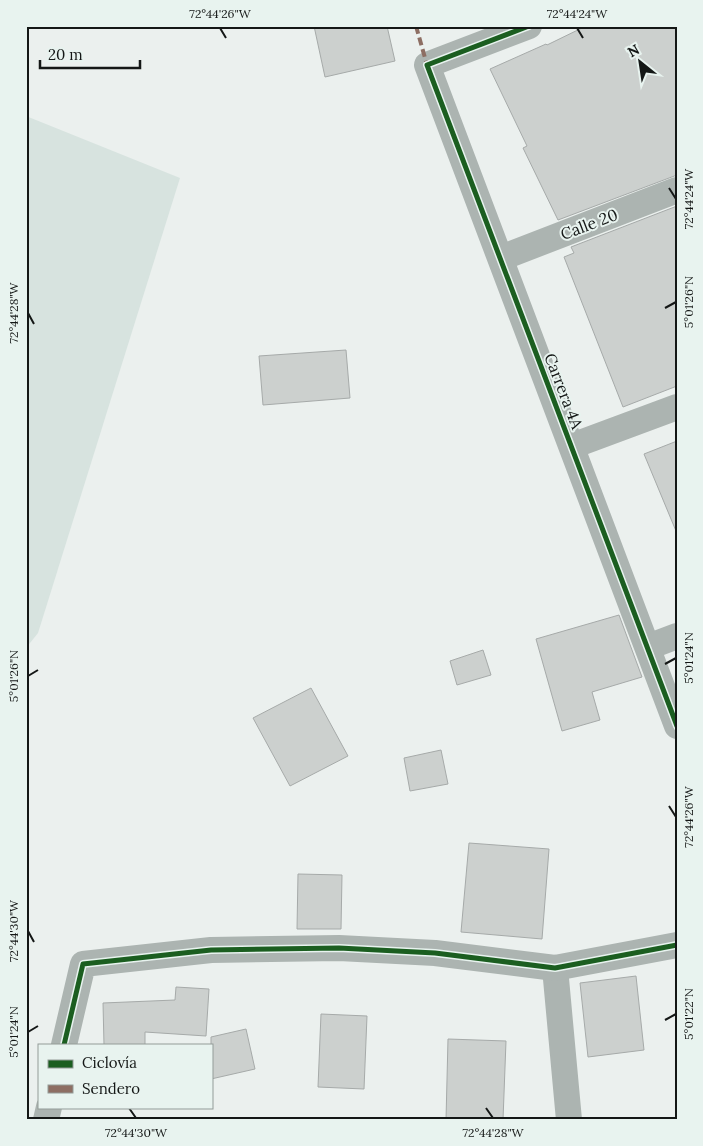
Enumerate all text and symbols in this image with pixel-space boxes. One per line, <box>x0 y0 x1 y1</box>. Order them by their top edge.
text: 72°44'26"W <box>189 6 252 21</box>
text: 72°44'24"W <box>547 6 608 21</box>
scale bar <box>40 38 140 70</box>
north arrow <box>616 38 666 88</box>
text: N <box>624 40 643 61</box>
text: 20 m <box>48 45 83 64</box>
text: 72°44'24"W <box>681 168 696 229</box>
street label: Calle 20 <box>558 204 620 244</box>
text: 5°01'26"N <box>681 276 696 328</box>
text: 72°44'28"W <box>6 281 21 344</box>
street label: Carrera 4A <box>540 350 588 433</box>
text: 5°01'24"N <box>681 632 696 684</box>
text: 5°01'26"N <box>6 650 21 702</box>
text: 72°44'26"W <box>681 785 696 848</box>
text: 72°44'30"W <box>6 899 21 962</box>
text: 5°01'22"N <box>681 988 696 1040</box>
text: 5°01'24"N <box>6 1006 21 1058</box>
legend <box>38 1044 212 1108</box>
text: Ciclovía <box>82 1053 137 1072</box>
text: Sendero <box>82 1079 140 1098</box>
text: 72°44'30"W <box>105 1125 168 1140</box>
text: 72°44'28"W <box>462 1125 525 1140</box>

